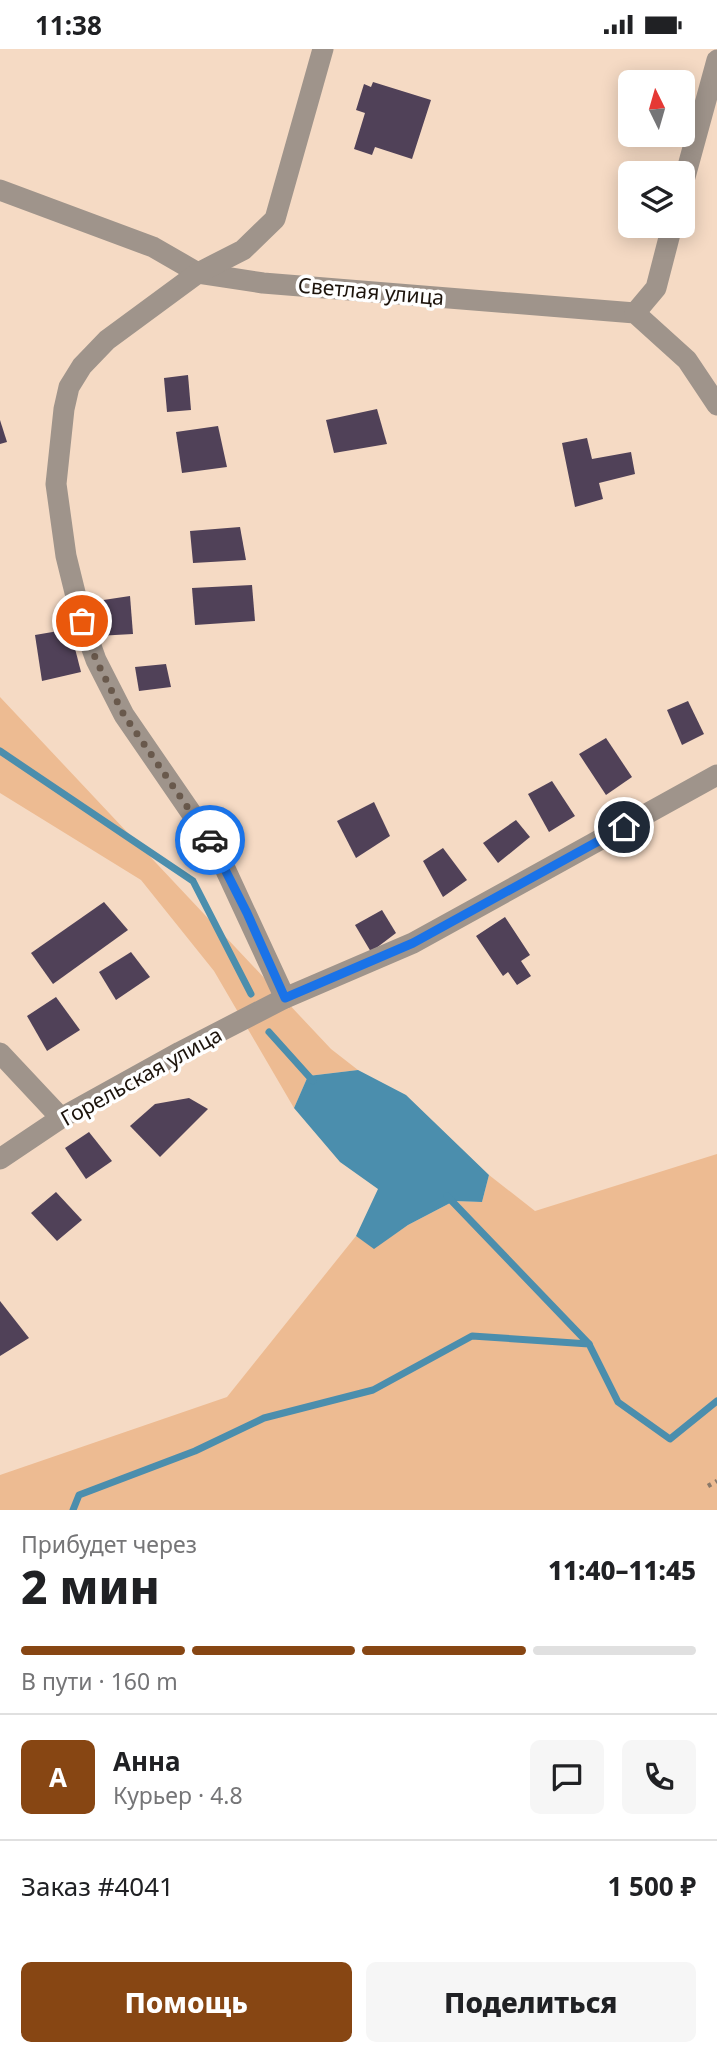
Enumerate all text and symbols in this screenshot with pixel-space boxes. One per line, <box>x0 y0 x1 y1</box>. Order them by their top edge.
text: 11:38 <box>35 7 102 43</box>
north arrow <box>618 70 695 147</box>
map controls <box>618 70 695 238</box>
button: layers <box>618 161 695 238</box>
street label: Светлая улица <box>297 271 445 311</box>
pin <box>52 591 112 651</box>
icon: bag <box>63 602 101 640</box>
pin <box>594 797 654 857</box>
courier <box>175 805 245 875</box>
icon: home <box>605 808 643 846</box>
icon: car <box>191 821 229 859</box>
street label: Горельская улица <box>55 1020 227 1132</box>
text: Прибудет через <box>21 1528 197 1560</box>
text: 11:40–11:45 <box>548 1552 696 1588</box>
text: 2 мин <box>21 1555 160 1617</box>
text: В пути · 160 m <box>21 1665 178 1697</box>
button: chat <box>530 1740 604 1814</box>
button: phone <box>622 1740 696 1814</box>
text: Анна <box>113 1743 181 1779</box>
text: А <box>49 1759 67 1795</box>
text: Курьер · 4.8 <box>113 1779 243 1811</box>
text: Заказ #4041 <box>21 1868 174 1904</box>
text: 1 500 ₽ <box>607 1868 696 1904</box>
button: Помощь <box>21 1962 352 2042</box>
button: Поделиться <box>366 1962 696 2042</box>

